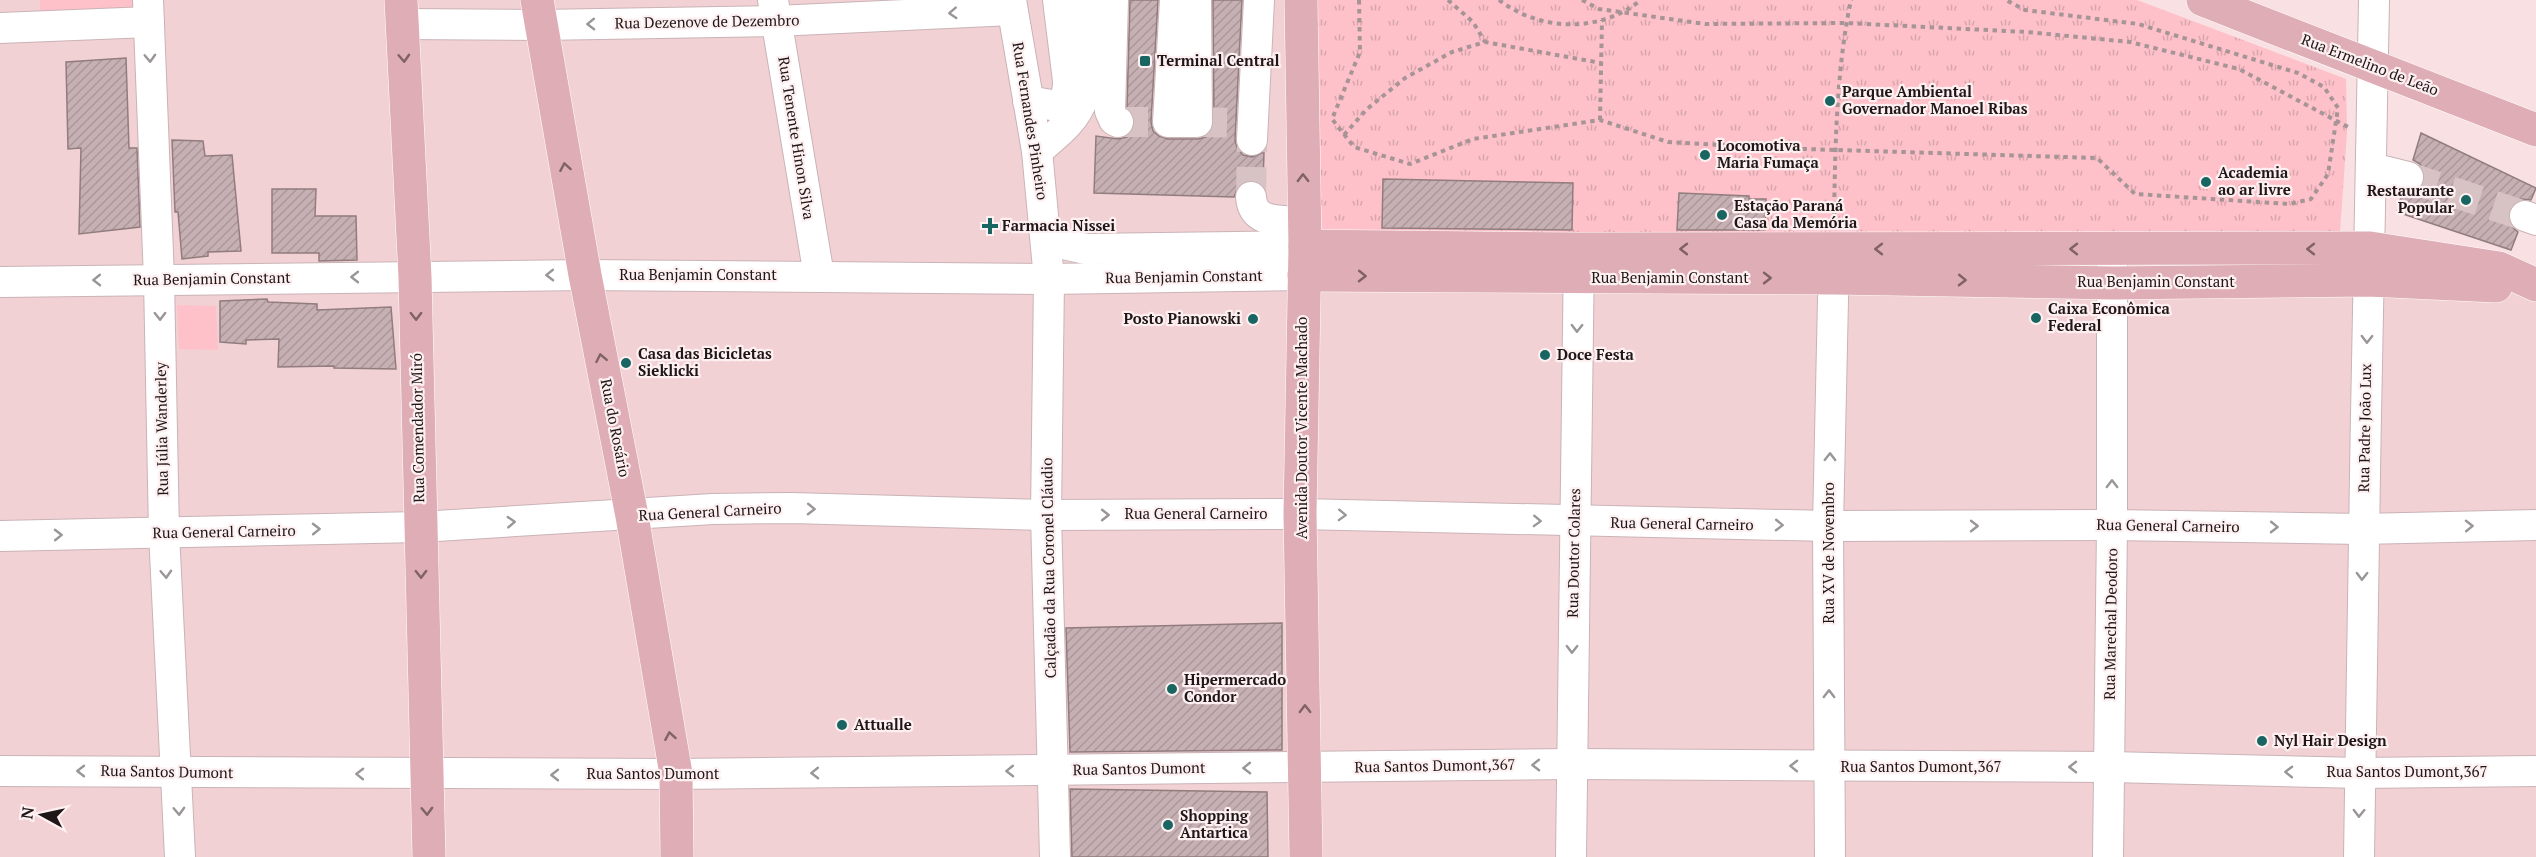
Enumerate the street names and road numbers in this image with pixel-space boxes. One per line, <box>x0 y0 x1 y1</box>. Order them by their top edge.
street label: Rua Dezenove de Dezembro <box>614 9 800 33</box>
street label: Rua Ermelino de Leão <box>2299 29 2442 99</box>
street label: Rua Fernandes Pinheiro <box>1009 40 1053 201</box>
street label: Rua Tenente Hinon Silva <box>774 55 820 221</box>
street label: Rua Benjamin Constant <box>619 264 777 284</box>
street label: Rua Benjamin Constant <box>1105 265 1263 287</box>
street label: Rua Benjamin Constant <box>133 267 291 289</box>
street label: Rua Benjamin Constant <box>1591 267 1749 287</box>
street label: Rua Benjamin Constant <box>2077 271 2235 291</box>
street label: Avenida Doutor Vicente Machado <box>1291 317 1311 539</box>
street label: Rua Comendador Miró <box>406 353 428 503</box>
street label: Rua Júlia Wanderley <box>150 361 172 496</box>
street label: Rua Padre João Lux <box>2353 363 2375 493</box>
street label: Rua do Rosário <box>597 377 635 479</box>
street label: Calçadão da Rua Coronel Cláudio <box>1036 457 1060 679</box>
street label: Rua XV de Novembro <box>1818 482 1838 624</box>
street label: Rua Doutor Colares <box>1562 488 1584 618</box>
street label: Rua General Carneiro <box>638 497 782 525</box>
street label: Rua General Carneiro <box>1124 503 1268 523</box>
street label: Rua General Carneiro <box>1610 512 1754 534</box>
street label: Rua General Carneiro <box>2096 514 2240 536</box>
street label: Rua General Carneiro <box>152 520 296 542</box>
street label: Rua Marechal Deodoro <box>2099 548 2121 700</box>
street label: Rua Santos Dumont,367 <box>1354 754 1516 776</box>
street label: Rua Santos Dumont,367 <box>1840 756 2002 776</box>
street label: Rua Santos Dumont <box>1072 757 1206 779</box>
street label: Rua Santos Dumont <box>100 760 234 782</box>
street label: Rua Santos Dumont,367 <box>2326 761 2488 781</box>
street label: Rua Santos Dumont <box>587 763 720 783</box>

